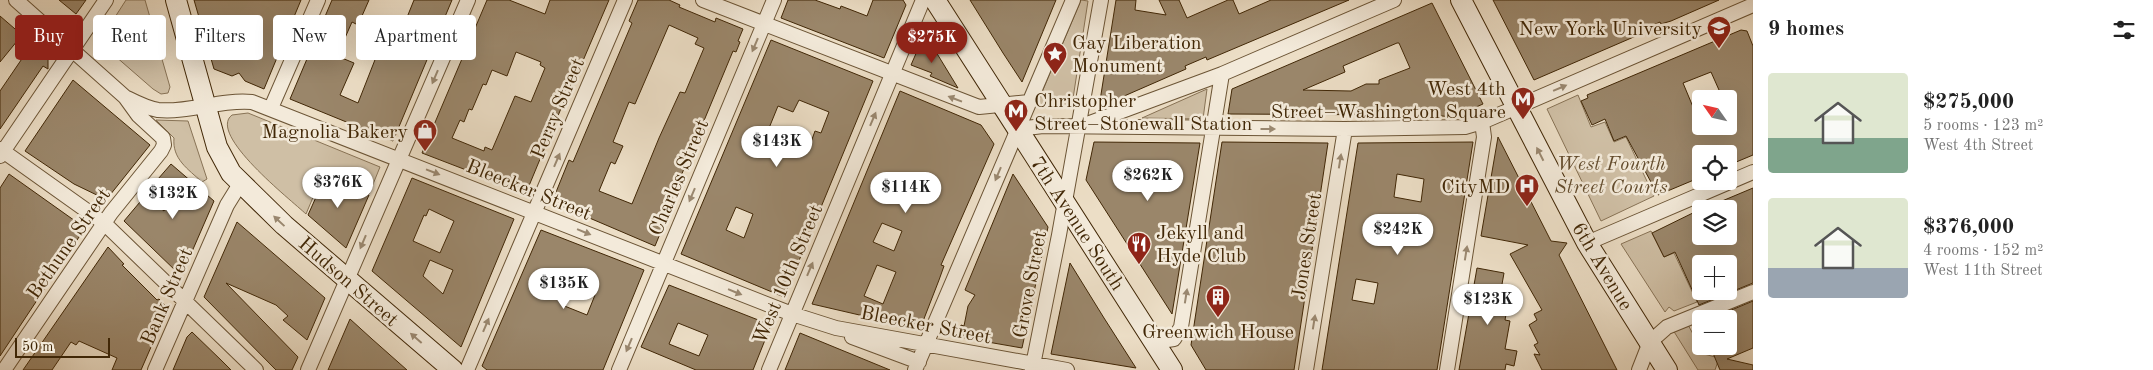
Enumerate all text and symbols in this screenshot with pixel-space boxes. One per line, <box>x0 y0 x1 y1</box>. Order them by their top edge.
chip: Buy <box>15 15 83 60</box>
chip: Rent <box>93 15 166 60</box>
chip: Filters <box>176 15 263 60</box>
chip: New <box>273 15 346 60</box>
chip: Apartment <box>356 15 476 60</box>
school or university icon: New York University <box>1706 15 1732 49</box>
icon: filters <box>2110 16 2138 44</box>
text: 9 homes <box>1768 19 1844 40</box>
place label: New York University <box>1519 20 1702 40</box>
pin: $275K <box>897 22 967 64</box>
text: $275K <box>907 30 957 46</box>
place label: Gay Liberation Monument <box>1072 34 1202 77</box>
one-way arrow <box>751 38 759 52</box>
place icon: Gay Liberation Monument <box>1042 41 1068 75</box>
street label: Perry Street <box>529 55 589 162</box>
one-way arrow <box>430 70 438 84</box>
place label: West 4th Street–Washington Square <box>1271 80 1506 123</box>
one-way arrow <box>1553 83 1567 91</box>
metro station icon: West 4th Street–Washington Square <box>1510 86 1536 120</box>
north arrow <box>1692 90 1738 135</box>
map controls <box>1692 90 1737 355</box>
place label: Christopher Street–Stonewall Station <box>1034 92 1252 135</box>
text: $275,000 <box>1923 92 2014 113</box>
icon: home <box>1808 93 1868 153</box>
one-way arrow <box>948 95 963 102</box>
metro station icon: Christopher Street–Stonewall Station <box>1003 98 1029 132</box>
one-way arrow <box>869 111 877 126</box>
street label: Charles Street <box>646 117 713 239</box>
shop icon: Magnolia Bakery <box>412 118 438 152</box>
text: 5 rooms · 123 m² <box>1923 118 2043 134</box>
place label: Magnolia Bakery <box>261 123 408 143</box>
one-way arrow <box>1260 125 1276 133</box>
pin: $143K <box>742 126 812 168</box>
text: $143K <box>752 134 802 150</box>
text: West 4th Street <box>1923 138 2033 154</box>
button: locate <box>1692 145 1737 190</box>
one-way arrow <box>1536 146 1544 161</box>
one-way arrow <box>553 152 561 167</box>
one-way arrow <box>1337 153 1345 169</box>
street label: 7th Avenue South <box>1026 154 1127 295</box>
park label: West Fourth Street Courts <box>1554 155 1668 198</box>
street label: Bleecker Street <box>463 157 594 225</box>
pin: $262K <box>1113 160 1183 202</box>
pin: $376K <box>303 166 373 209</box>
one-way arrow <box>994 167 1002 181</box>
one-way arrow <box>426 168 441 176</box>
text: $262K <box>1123 168 1173 184</box>
pin: $114K <box>871 172 941 214</box>
hospital icon: CityMD <box>1514 173 1540 207</box>
text: $376K <box>313 175 363 191</box>
pin: $132K <box>138 178 208 220</box>
place label: CityMD <box>1441 178 1510 198</box>
text: $114K <box>881 180 931 196</box>
street label: Bethune Street <box>24 185 115 303</box>
text: $132K <box>148 186 198 202</box>
one-way arrow <box>688 188 696 202</box>
street label: Jones Street <box>1290 191 1326 301</box>
button: layers <box>1692 200 1737 245</box>
street label: West 10th Street <box>750 202 827 348</box>
pin: $242K <box>1363 214 1433 256</box>
one-way arrow <box>274 215 286 227</box>
text: $376,000 <box>1923 217 2014 238</box>
icon: home <box>1808 218 1868 278</box>
street label: 6th Avenue <box>1567 220 1635 314</box>
text: $242K <box>1373 222 1423 238</box>
place label: Jekyll and Hyde Club <box>1156 224 1246 267</box>
one-way arrow <box>577 228 591 236</box>
street label: Grove Street <box>1011 229 1051 340</box>
restaurant icon: Jekyll and Hyde Club <box>1126 231 1152 265</box>
street label: Hudson Street <box>294 234 401 331</box>
one-way arrow <box>359 235 367 249</box>
text: 4 rooms · 152 m² <box>1923 243 2043 259</box>
one-way arrow <box>1462 244 1470 260</box>
street label: Bank Street <box>138 245 197 348</box>
button: + <box>1692 255 1737 300</box>
one-way arrow <box>807 262 815 276</box>
text: West 11th Street <box>1923 263 2043 279</box>
pin: $135K <box>529 268 599 310</box>
text: $135K <box>539 276 589 292</box>
building icon: Greenwich House <box>1205 284 1231 318</box>
pin: $123K <box>1453 284 1523 326</box>
one-way arrow <box>1183 287 1191 303</box>
one-way arrow <box>728 288 743 296</box>
text: $123K <box>1463 292 1513 308</box>
street label: Bleecker Street <box>859 303 993 348</box>
button: − <box>1692 310 1737 355</box>
one-way arrow <box>1311 314 1319 330</box>
one-way arrow <box>483 318 491 332</box>
place label: Greenwich House <box>1142 323 1294 343</box>
one-way arrow <box>410 333 422 344</box>
scale bar <box>15 335 110 358</box>
one-way arrow <box>625 338 633 352</box>
text: 50 m <box>22 340 53 354</box>

